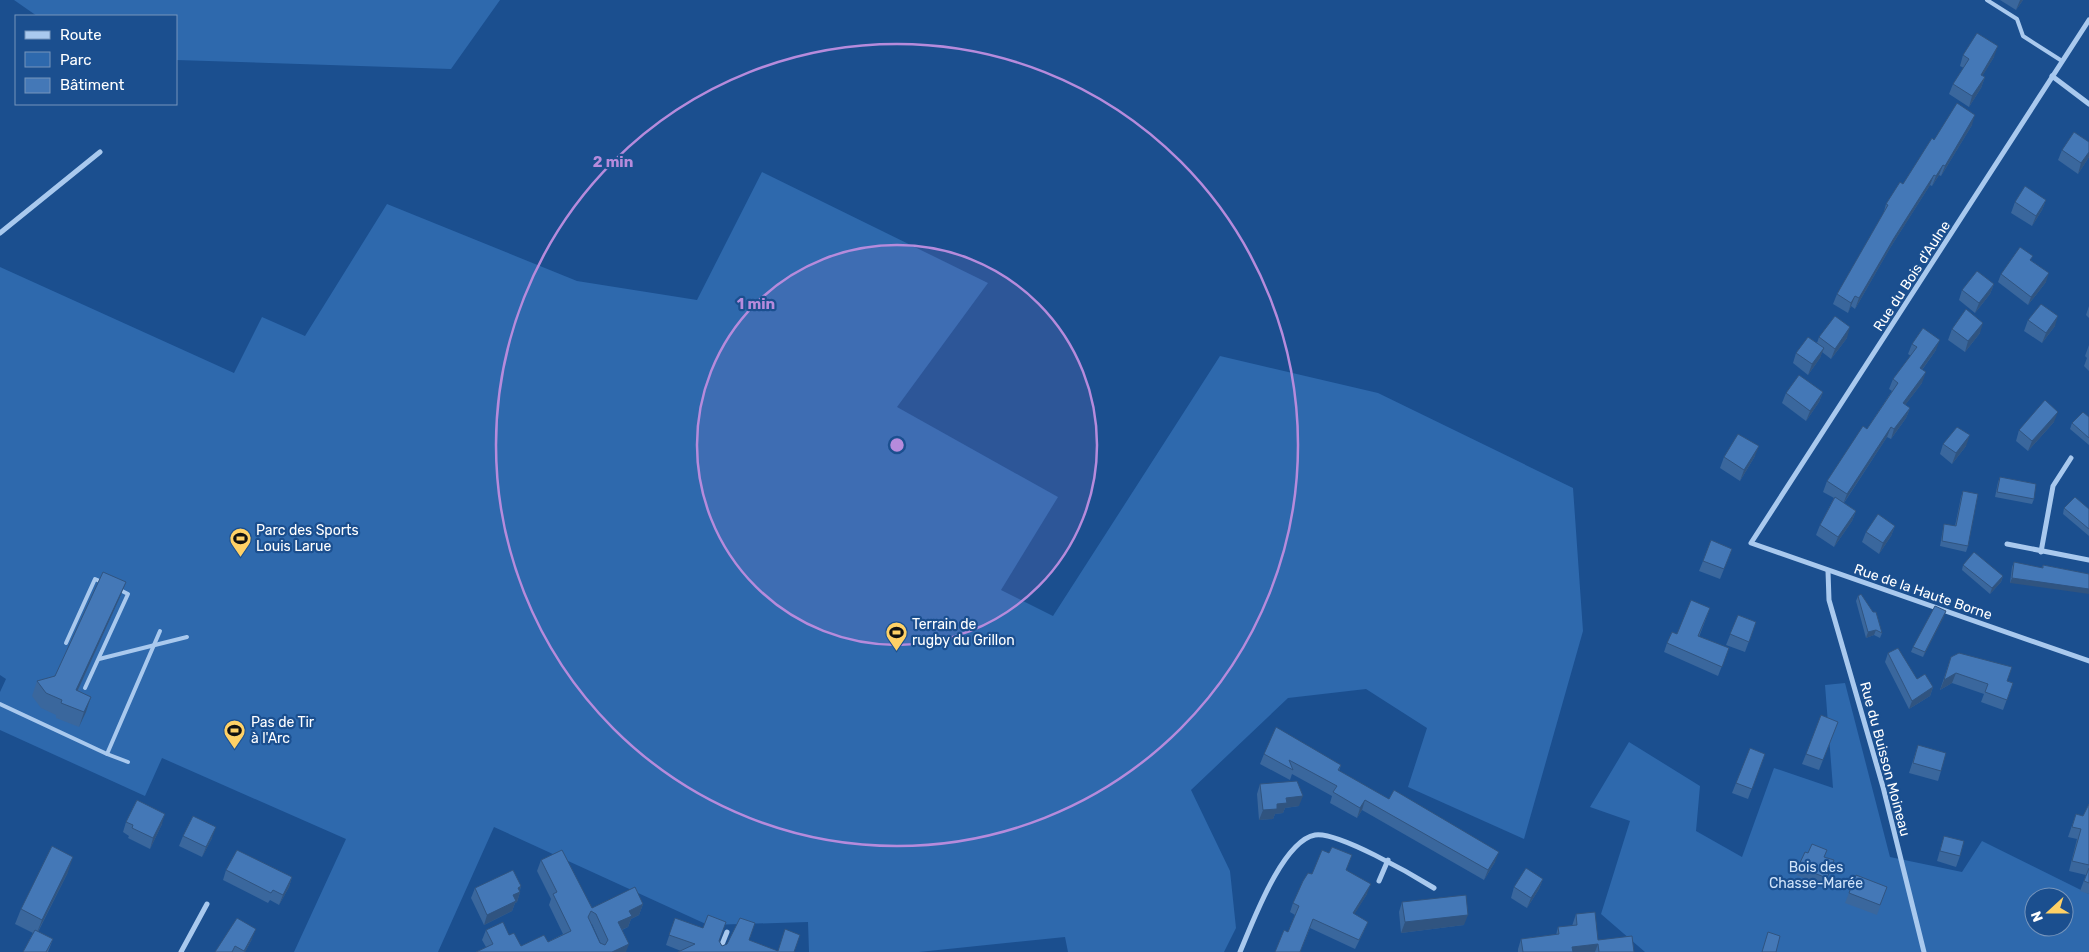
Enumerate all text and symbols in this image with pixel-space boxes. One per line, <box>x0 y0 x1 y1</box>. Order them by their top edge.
legend <box>15 15 178 105</box>
text: Route <box>60 26 102 44</box>
text: Parc <box>60 51 92 69</box>
text: Bâtiment <box>60 76 124 94</box>
text: 2 min <box>593 153 633 171</box>
street label: Rue du Bois d'Aulne <box>1870 217 1954 334</box>
text: 1 min <box>737 295 775 313</box>
centre of rings <box>888 436 906 454</box>
place label: Parc des Sports Louis Larue <box>256 522 359 555</box>
sports icon: Parc des Sports Louis Larue <box>228 526 252 557</box>
street label: Rue de la Haute Borne <box>1852 560 1994 624</box>
place label: Terrain de rugby du Grillon <box>912 616 1015 649</box>
sports icon: Terrain de rugby du Grillon <box>884 620 908 651</box>
street label: Rue du Buisson Moineau <box>1856 680 1914 838</box>
place label: Pas de Tir à l'Arc <box>251 714 315 747</box>
sports icon: Pas de Tir à l'Arc <box>223 718 247 749</box>
park label: Bois des Chasse-Marée <box>1769 859 1863 892</box>
north arrow <box>2024 887 2074 937</box>
text: N <box>2028 909 2047 924</box>

